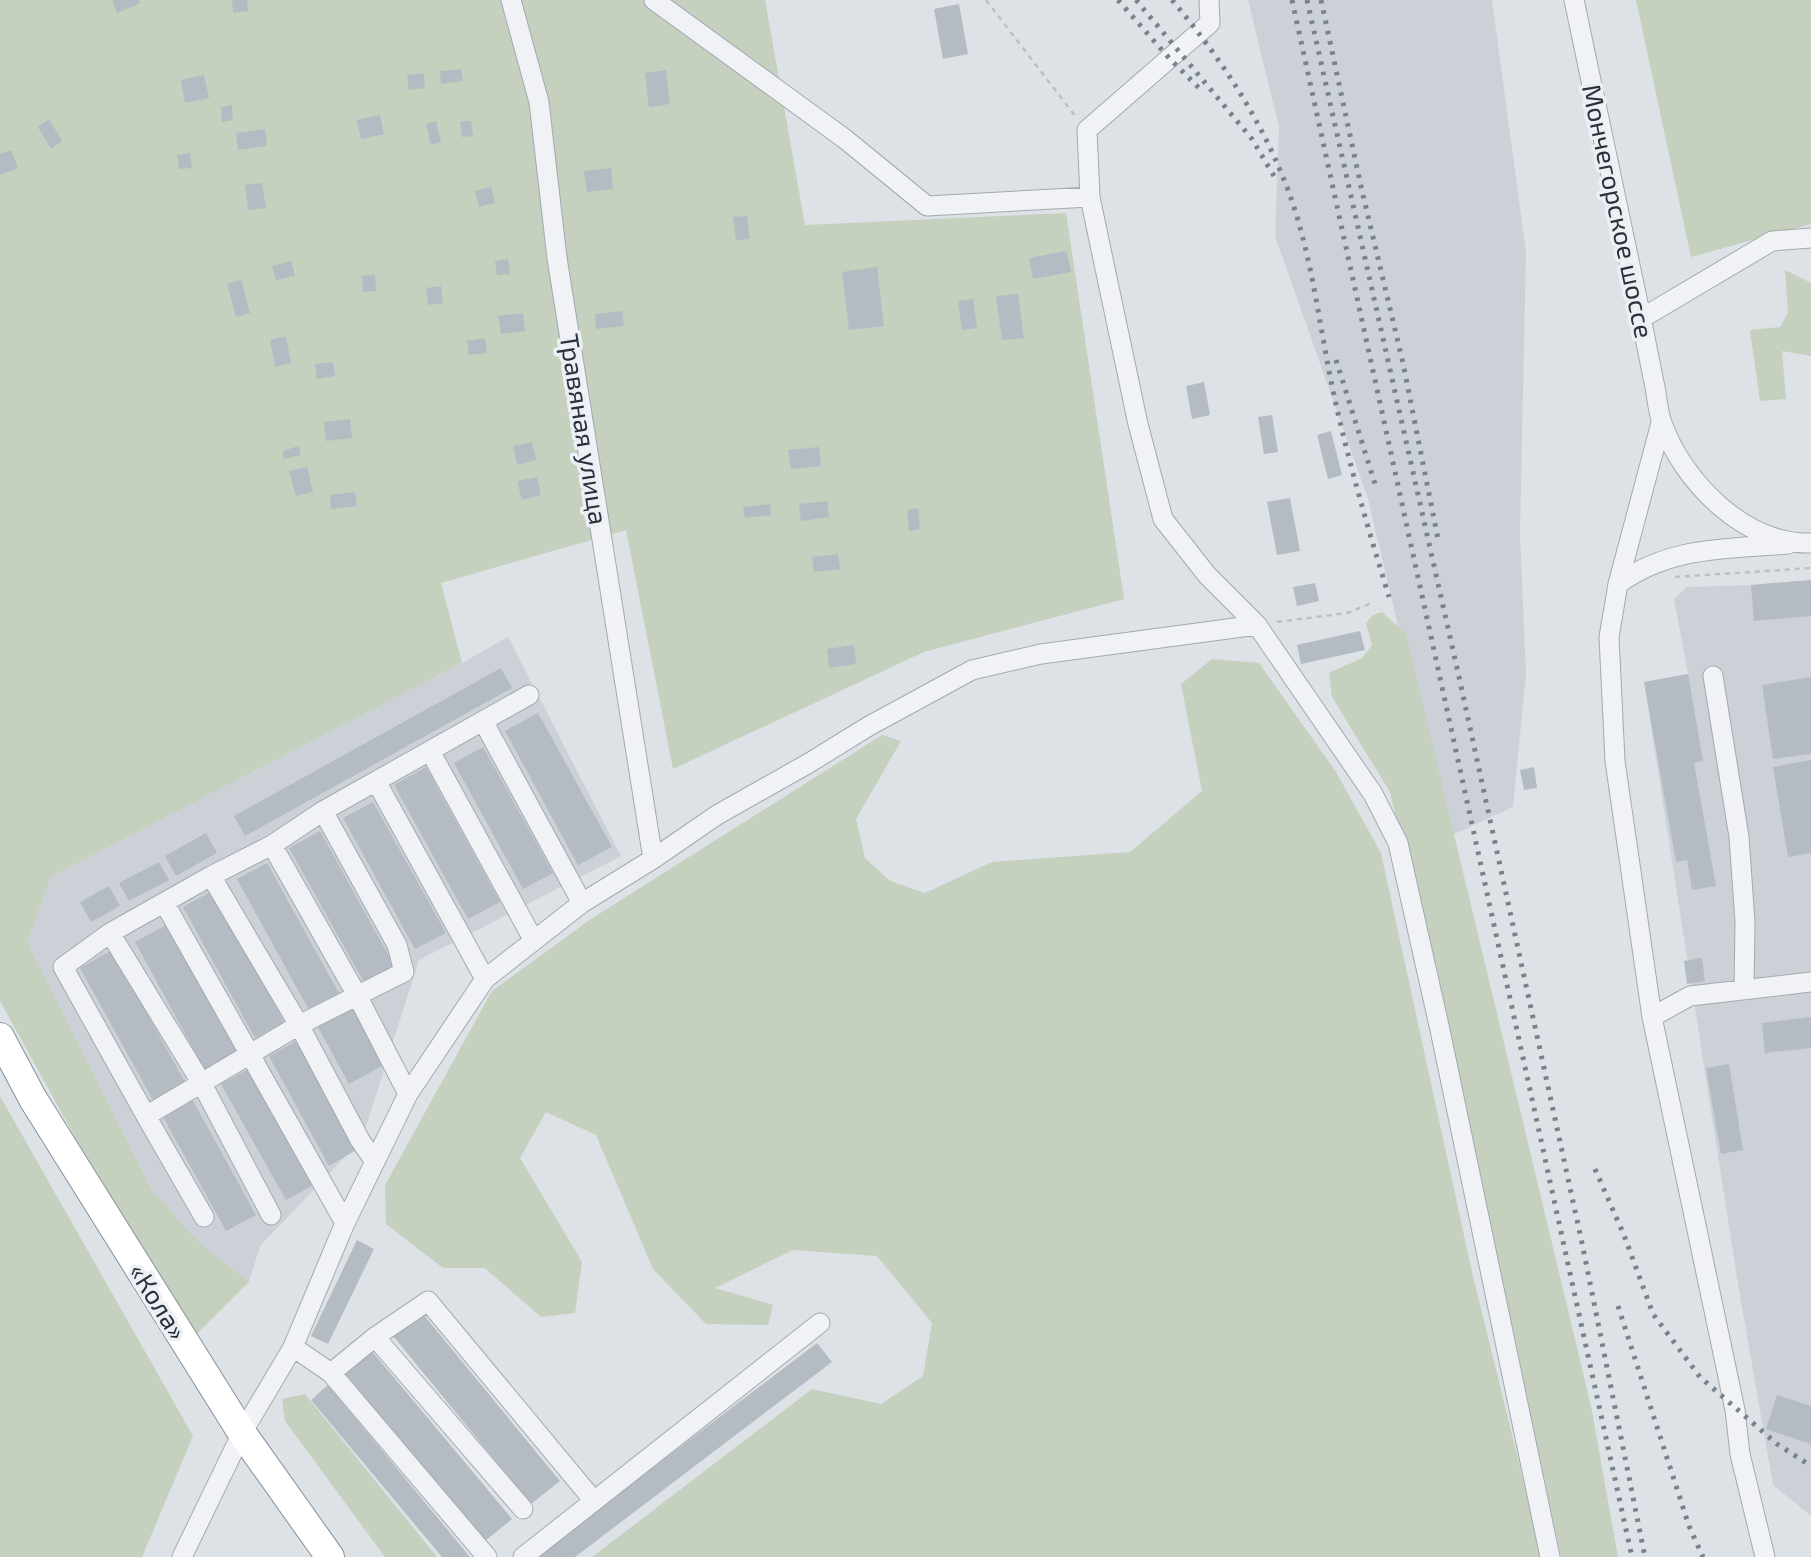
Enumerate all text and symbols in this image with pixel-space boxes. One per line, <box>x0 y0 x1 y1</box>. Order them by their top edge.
street label: Мончегорское шоссе <box>1577 81 1661 341</box>
street label: Травяная улица <box>554 331 615 527</box>
street label: «Кола» <box>124 1257 194 1345</box>

